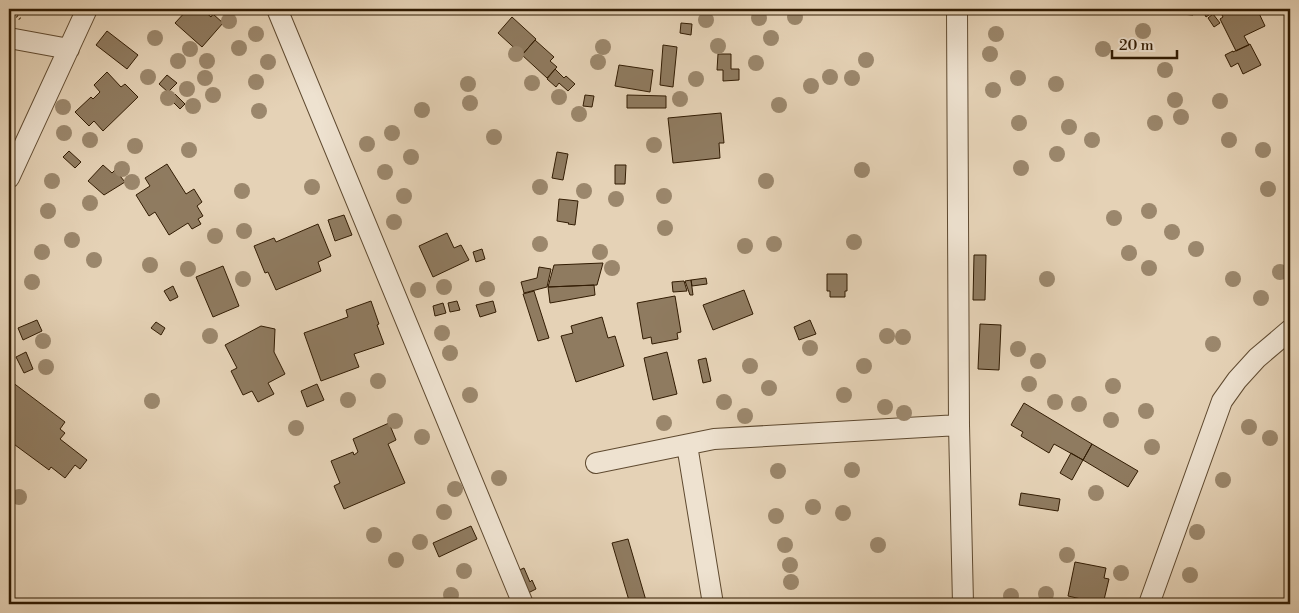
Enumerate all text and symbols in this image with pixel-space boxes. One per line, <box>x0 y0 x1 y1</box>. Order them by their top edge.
scale bar <box>1112 28 1176 60</box>
text: 20 m <box>1119 36 1154 55</box>

